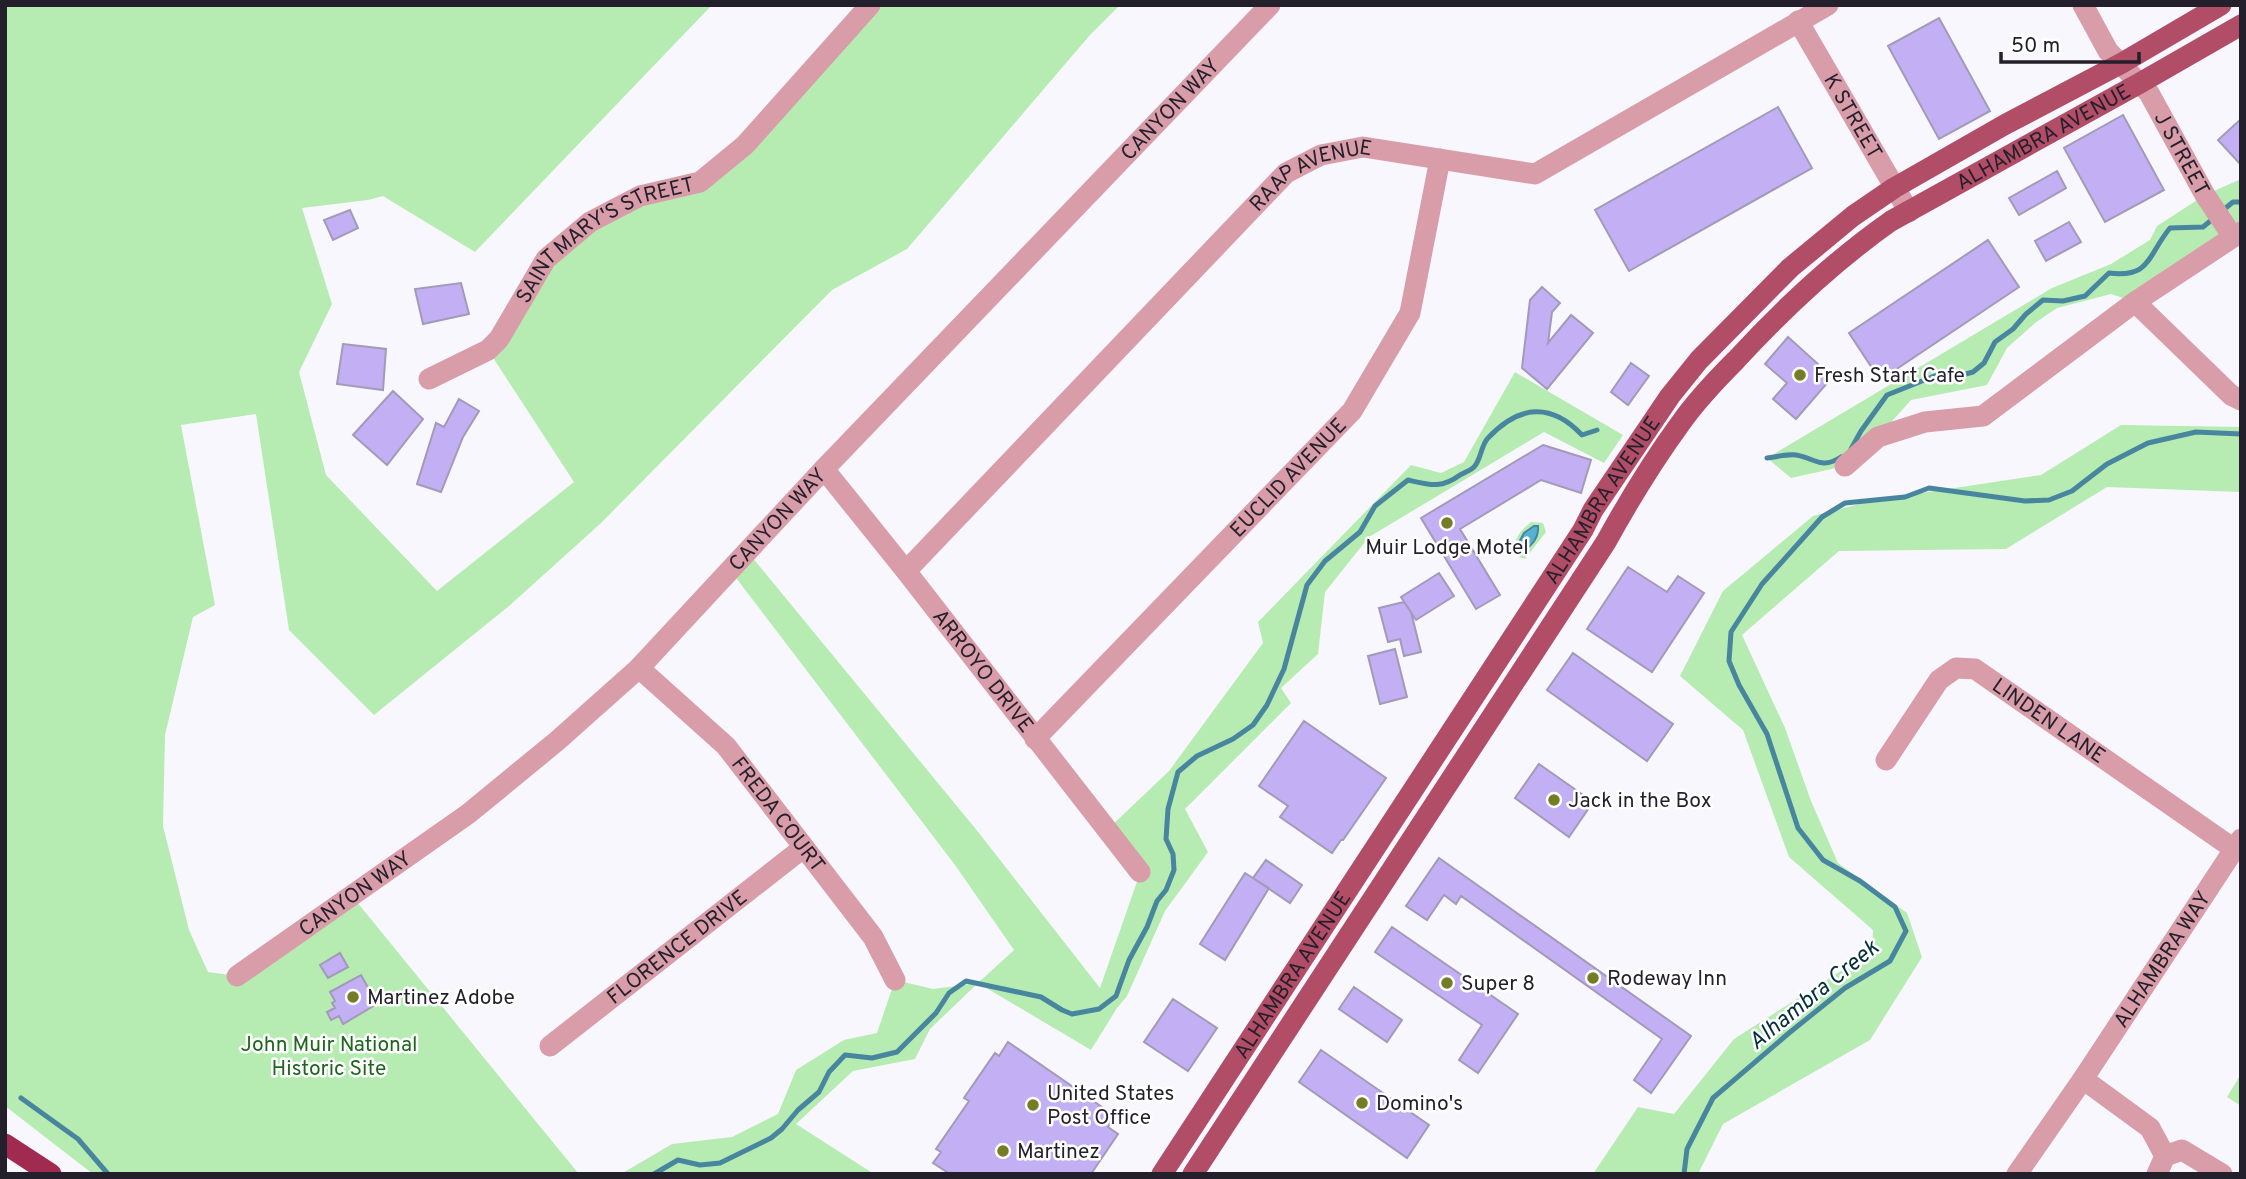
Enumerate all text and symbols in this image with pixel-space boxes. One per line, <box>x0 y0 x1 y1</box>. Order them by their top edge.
scale bar <box>2001 21 2139 65</box>
text: 50 m <box>2011 33 2060 60</box>
street label: CANYON WAY <box>1116 53 1226 167</box>
street label: K STREET <box>1817 69 1887 164</box>
street label: ALHAMBRA AVENUE <box>1952 79 2136 197</box>
street label: J STREET <box>2147 107 2215 201</box>
street label: RAAP AVENUE <box>1244 135 1374 218</box>
street label: SAINT MARY'S STREET <box>511 172 697 309</box>
place label: Fresh Start Cafe <box>1814 363 1965 390</box>
marker: Fresh Start Cafe <box>1792 367 1808 383</box>
street label: ALHAMBRA AVENUE <box>1539 411 1667 590</box>
street label: EUCLID AVENUE <box>1225 413 1353 544</box>
street label: CANYON WAY <box>724 463 833 578</box>
marker: Muir Lodge Motel <box>1439 515 1455 531</box>
place label: Muir Lodge Motel <box>1365 535 1529 562</box>
street label: ARROYO DRIVE <box>926 604 1039 739</box>
street label: LINDEN LANE <box>1986 673 2110 771</box>
street label: FREDA COURT <box>724 752 830 878</box>
place label: Jack in the Box <box>1568 788 1712 815</box>
marker: Jack in the Box <box>1546 792 1562 808</box>
street label: CANYON WAY <box>294 846 417 943</box>
street label: FLORENCE DRIVE <box>602 885 753 1011</box>
street label: ALHAMBRA AVENUE <box>1229 887 1358 1065</box>
street label: ALHAMBRA WAY <box>2108 887 2218 1034</box>
water label: Alhambra Creek <box>1743 934 1886 1057</box>
place label: Rodeway Inn <box>1607 966 1727 993</box>
marker: Rodeway Inn <box>1585 970 1601 986</box>
place label: Super 8 <box>1461 971 1535 998</box>
marker: Super 8 <box>1439 975 1455 991</box>
place label: Martinez Adobe <box>367 985 515 1012</box>
marker: Martinez Adobe <box>345 989 361 1005</box>
park label: John Muir National Historic Site <box>240 1032 418 1083</box>
place label: United States Post Office <box>1047 1081 1174 1132</box>
place label: Domino's <box>1376 1091 1463 1118</box>
marker: Domino's <box>1354 1095 1370 1111</box>
marker: United States Post Office <box>1025 1097 1041 1113</box>
place label: Martinez <box>1017 1139 1100 1166</box>
marker: Martinez <box>995 1143 1011 1159</box>

